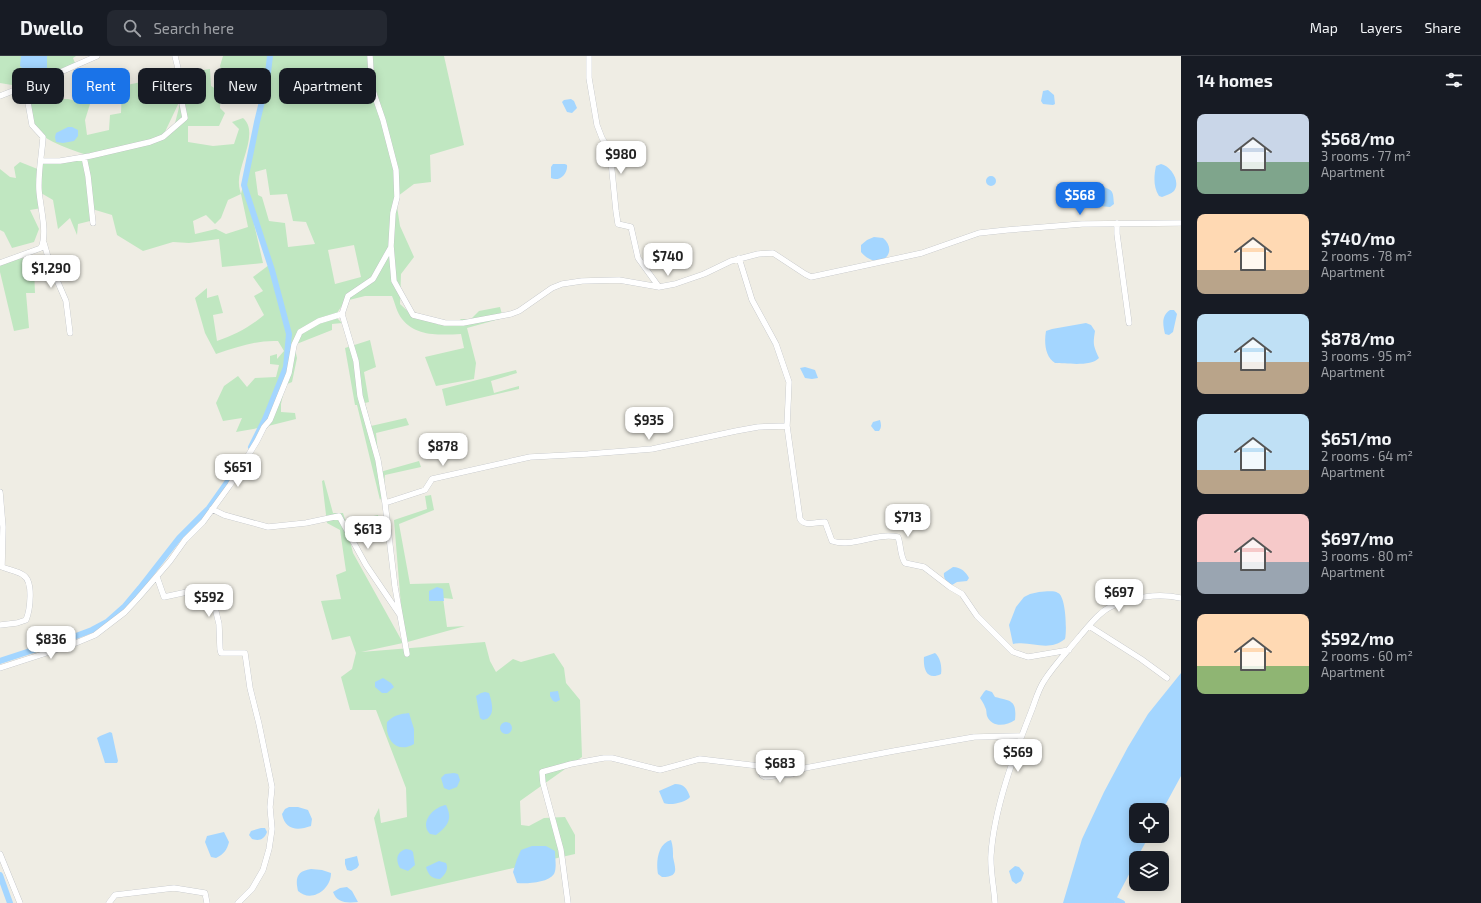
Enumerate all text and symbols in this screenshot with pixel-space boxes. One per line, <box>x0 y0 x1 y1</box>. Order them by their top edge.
search box <box>107 10 387 46</box>
text: Dwello <box>20 16 83 39</box>
icon: search <box>121 17 143 39</box>
text: Search here <box>153 19 234 37</box>
text: Map <box>1310 19 1338 36</box>
text: Layers <box>1360 19 1402 36</box>
text: Share <box>1424 19 1461 36</box>
chip: Buy <box>12 68 64 104</box>
chip: Rent <box>72 68 130 104</box>
chip: Filters <box>138 68 206 104</box>
chip: New <box>214 68 271 104</box>
chip: Apartment <box>279 68 376 104</box>
icon: filters <box>1443 69 1465 91</box>
text: 14 homes <box>1197 70 1273 90</box>
text: $568/mo <box>1321 128 1395 148</box>
icon: home <box>1229 130 1277 178</box>
pin: $980 <box>597 141 645 175</box>
text: $980 <box>605 146 637 162</box>
text: 3 rooms · 77 m² <box>1321 148 1411 164</box>
text: Apartment <box>1321 164 1385 180</box>
pin: $568 <box>1056 182 1104 216</box>
text: $568 <box>1065 187 1095 203</box>
text: $740/mo <box>1321 228 1395 248</box>
icon: home <box>1229 230 1277 278</box>
pin: $740 <box>644 243 692 277</box>
text: $740 <box>653 248 683 264</box>
text: 2 rooms · 78 m² <box>1321 248 1412 264</box>
pin: $1,290 <box>18 255 84 289</box>
text: $1,290 <box>31 260 71 276</box>
text: Apartment <box>1321 264 1385 280</box>
text: $878/mo <box>1321 328 1395 348</box>
icon: home <box>1229 330 1277 378</box>
text: 3 rooms · 95 m² <box>1321 348 1412 364</box>
text: Apartment <box>1321 364 1385 380</box>
pin: $935 <box>625 407 673 441</box>
text: $935 <box>634 412 664 428</box>
text: $651/mo <box>1321 428 1391 448</box>
icon: home <box>1229 430 1277 478</box>
pin: $878 <box>419 433 467 467</box>
text: $878 <box>428 438 458 454</box>
text: 2 rooms · 64 m² <box>1321 448 1413 464</box>
pin: $651 <box>214 454 262 488</box>
text: $651 <box>224 459 252 475</box>
text: Apartment <box>1321 464 1385 480</box>
pin: $713 <box>884 504 932 538</box>
text: $713 <box>894 509 922 525</box>
pin: $613 <box>344 516 392 550</box>
text: $613 <box>354 521 382 537</box>
text: $697/mo <box>1321 528 1394 548</box>
icon: home <box>1229 530 1277 578</box>
text: 3 rooms · 80 m² <box>1321 548 1413 564</box>
text: Apartment <box>1321 564 1385 580</box>
pin: $697 <box>1095 579 1143 613</box>
pin: $592 <box>185 584 233 618</box>
text: $697 <box>1104 584 1134 600</box>
text: $592 <box>194 589 224 605</box>
pin: $836 <box>27 626 75 660</box>
text: $592/mo <box>1321 628 1394 648</box>
icon: home <box>1229 630 1277 678</box>
text: $836 <box>36 631 66 647</box>
text: 2 rooms · 60 m² <box>1321 648 1413 664</box>
text: Apartment <box>1321 664 1385 680</box>
pin: $569 <box>994 739 1042 773</box>
text: $569 <box>1003 744 1033 760</box>
pin: $683 <box>756 750 804 784</box>
text: $683 <box>765 755 795 771</box>
map controls <box>1129 803 1169 891</box>
button: locate <box>1129 803 1169 843</box>
button: layers <box>1129 851 1169 891</box>

